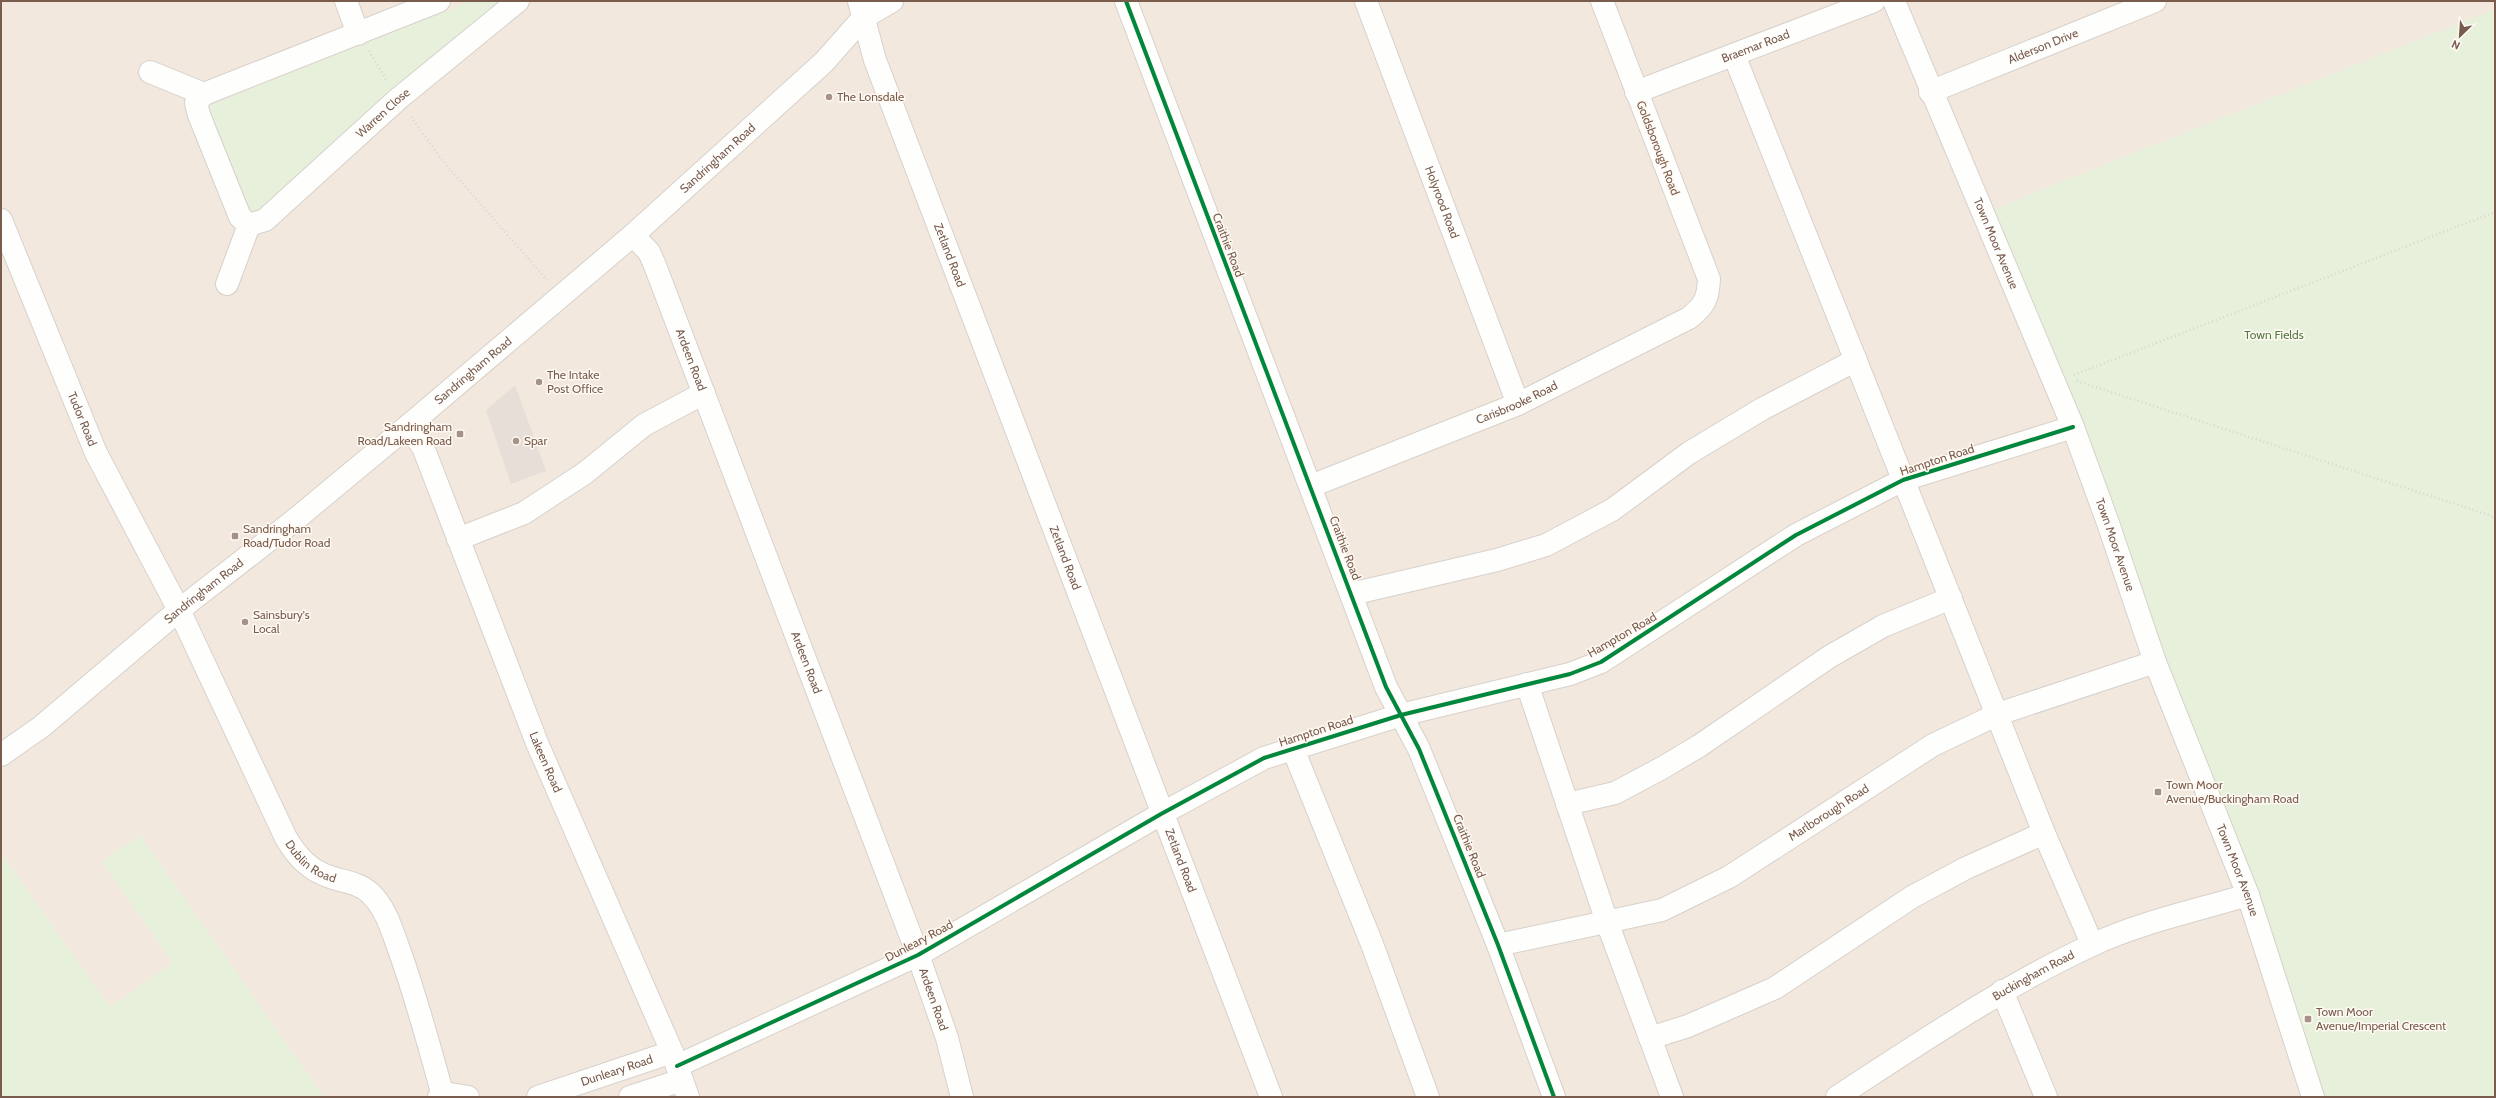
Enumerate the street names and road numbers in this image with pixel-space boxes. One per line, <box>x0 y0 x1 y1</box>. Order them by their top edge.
street label: Alderson Drive <box>2005 25 2080 67</box>
street label: Braemar Road <box>1719 26 1791 66</box>
street label: Warren Close <box>352 85 413 141</box>
street label: Goldsborough Road <box>1634 98 1683 197</box>
street label: Sandringham Road <box>676 120 758 196</box>
street label: Holyrood Road <box>1422 164 1463 240</box>
street label: Town Moor Avenue <box>1971 195 2022 291</box>
street label: Craithie Road <box>1209 211 1248 279</box>
street label: Zetland Road <box>931 221 969 289</box>
street label: Ardeen Road <box>673 326 710 393</box>
street label: Sandringham Road <box>431 333 515 407</box>
street label: Carisbrooke Road <box>1474 377 1560 427</box>
street label: Tudor Road <box>65 389 100 448</box>
street label: Hampton Road <box>1898 440 1976 479</box>
street label: Town Moor Avenue <box>2093 496 2138 593</box>
street label: Craithie Road <box>1326 514 1365 582</box>
street label: Zetland Road <box>1047 524 1085 592</box>
street label: Sandringham Road <box>161 555 246 626</box>
street label: Hampton Road <box>1585 609 1659 660</box>
street label: Ardeen Road <box>788 629 826 696</box>
street label: Hampton Road <box>1277 711 1355 750</box>
street label: Lakeen Road <box>526 730 566 795</box>
street label: Marlborough Road <box>1785 781 1872 844</box>
street label: Craithie Road <box>1450 812 1489 880</box>
street label: Town Moor Avenue <box>2213 822 2262 918</box>
street label: Zetland Road <box>1162 826 1200 894</box>
street label: Dublin Road <box>282 837 338 886</box>
street label: Dunleary Road <box>882 916 955 965</box>
street label: Buckingham Road <box>1989 947 2077 1003</box>
street label: Ardeen Road <box>916 966 952 1033</box>
street label: Dunleary Road <box>579 1051 654 1089</box>

